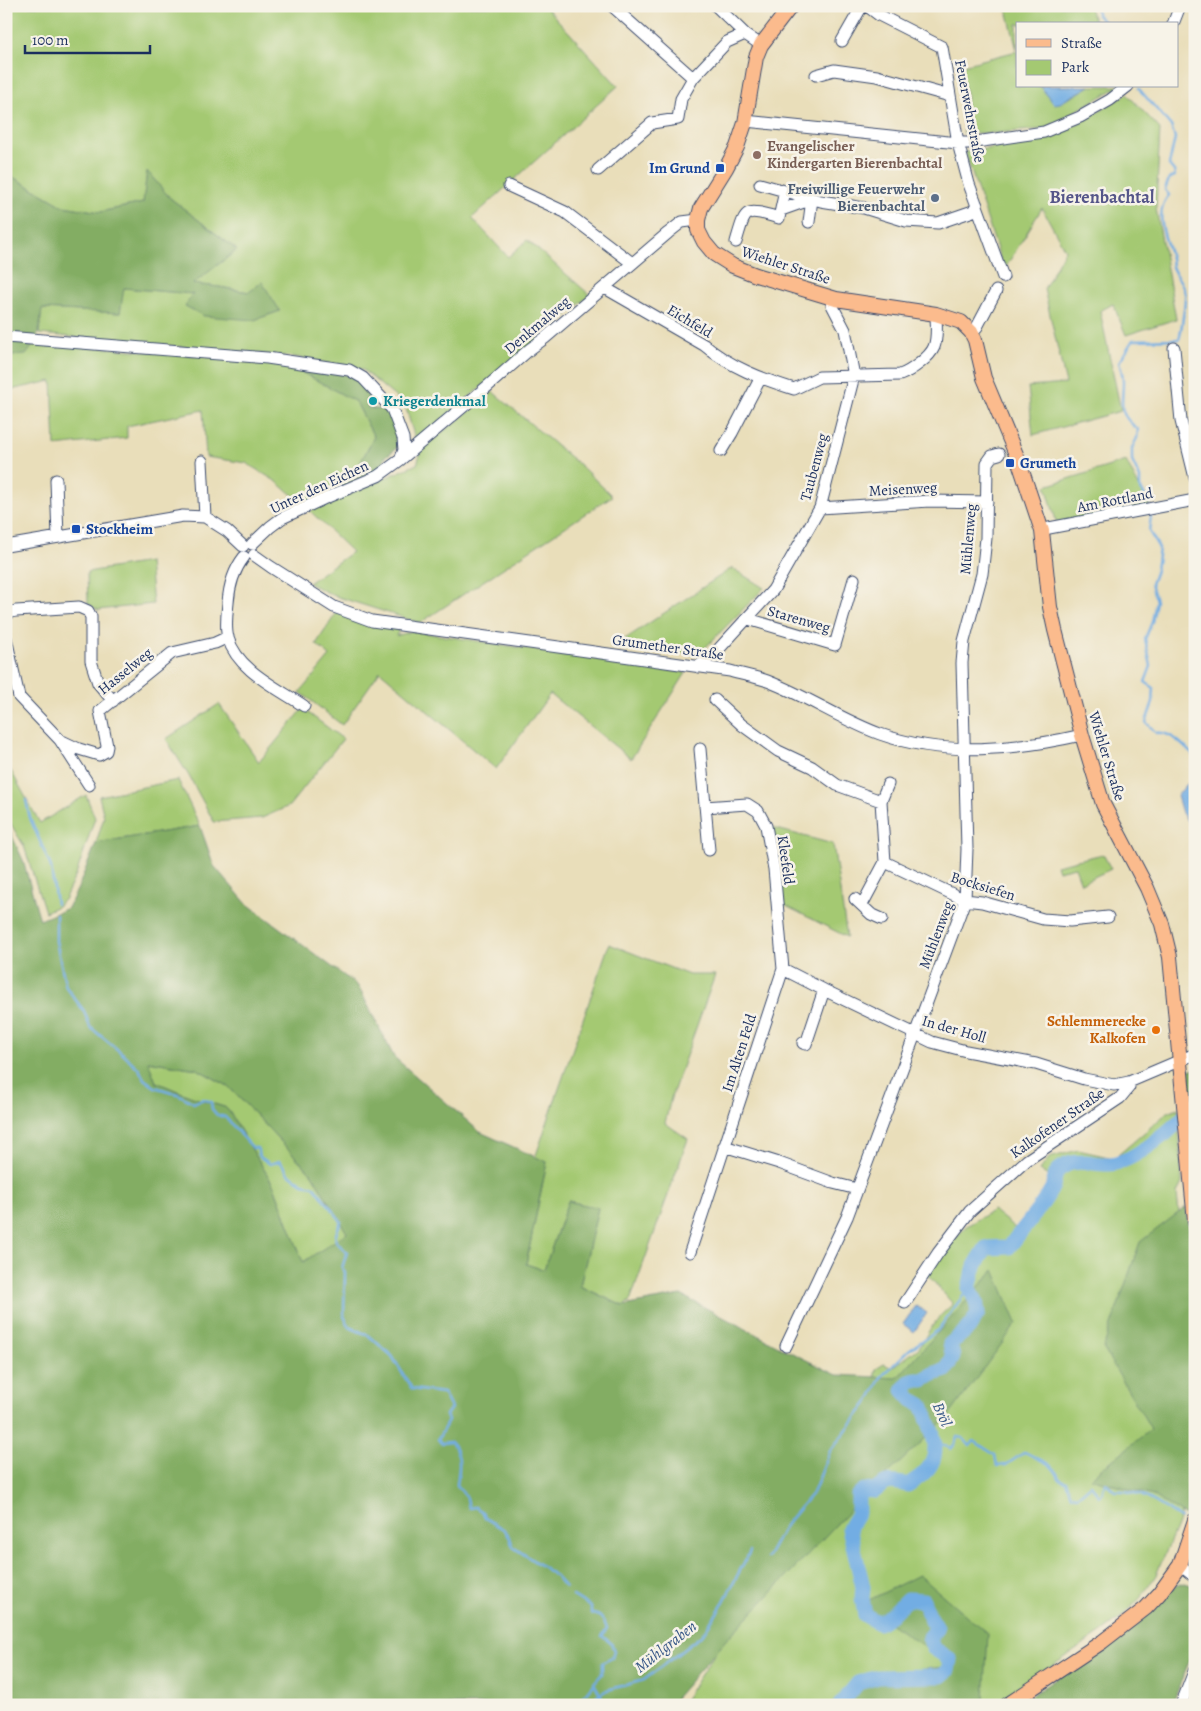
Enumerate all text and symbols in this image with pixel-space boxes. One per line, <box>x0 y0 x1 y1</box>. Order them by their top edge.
scale bar <box>25 22 150 54</box>
legend <box>1016 22 1178 88</box>
text: 100 m <box>32 30 69 50</box>
text: Straße <box>1061 33 1102 53</box>
text: Park <box>1061 57 1090 77</box>
street label: Feuerwehrstraße <box>950 58 990 164</box>
place label: Evangelischer Kindergarten Bierenbachtal <box>767 136 942 173</box>
marker: Evangelischer Kindergarten Bierenbachtal <box>751 149 763 161</box>
place label: Im Grund <box>649 158 711 178</box>
marker: Im Grund <box>714 162 726 174</box>
place label: Freiwillige Feuerwehr Bierenbachtal <box>787 179 925 216</box>
district label: Bierenbachtal <box>1049 185 1155 209</box>
marker: Freiwillige Feuerwehr Bierenbachtal <box>929 192 941 204</box>
street label: Wiehler Straße <box>738 241 833 289</box>
street label: Denkmalweg <box>500 291 575 359</box>
street label: Eichfeld <box>663 300 717 343</box>
place label: Kriegerdenkmal <box>383 391 486 411</box>
marker: Kriegerdenkmal <box>367 395 379 407</box>
street label: Taubenweg <box>795 431 833 503</box>
place label: Grumeth <box>1020 453 1077 473</box>
street label: Unter den Eichen <box>267 455 371 519</box>
marker: Grumeth <box>1004 457 1016 469</box>
street label: Meisenweg <box>868 477 938 501</box>
street label: Am Rottland <box>1074 483 1156 517</box>
street label: Mühlenweg <box>955 502 981 575</box>
place label: Stockheim <box>86 519 153 539</box>
marker: Stockheim <box>70 523 82 535</box>
street label: Starenweg <box>765 600 833 638</box>
street label: Grumether Straße <box>611 629 725 665</box>
street label: Hasselweg <box>93 643 157 699</box>
street label: Wiehler Straße <box>1084 708 1130 803</box>
street label: Kleefeld <box>773 834 799 887</box>
street label: Bocksiefen <box>948 867 1018 905</box>
street label: Mühlenweg <box>914 898 958 972</box>
street label: Im Alten Feld <box>717 1010 761 1095</box>
street label: In der Holl <box>920 1010 989 1048</box>
place label: Schlemmerecke Kalkofen <box>1047 1011 1147 1048</box>
marker: Schlemmerecke Kalkofen <box>1150 1024 1162 1036</box>
street label: Kalkofener Straße <box>1006 1083 1108 1163</box>
water label: Bröl <box>927 1399 957 1430</box>
water label: Mühlgraben <box>630 1616 701 1678</box>

